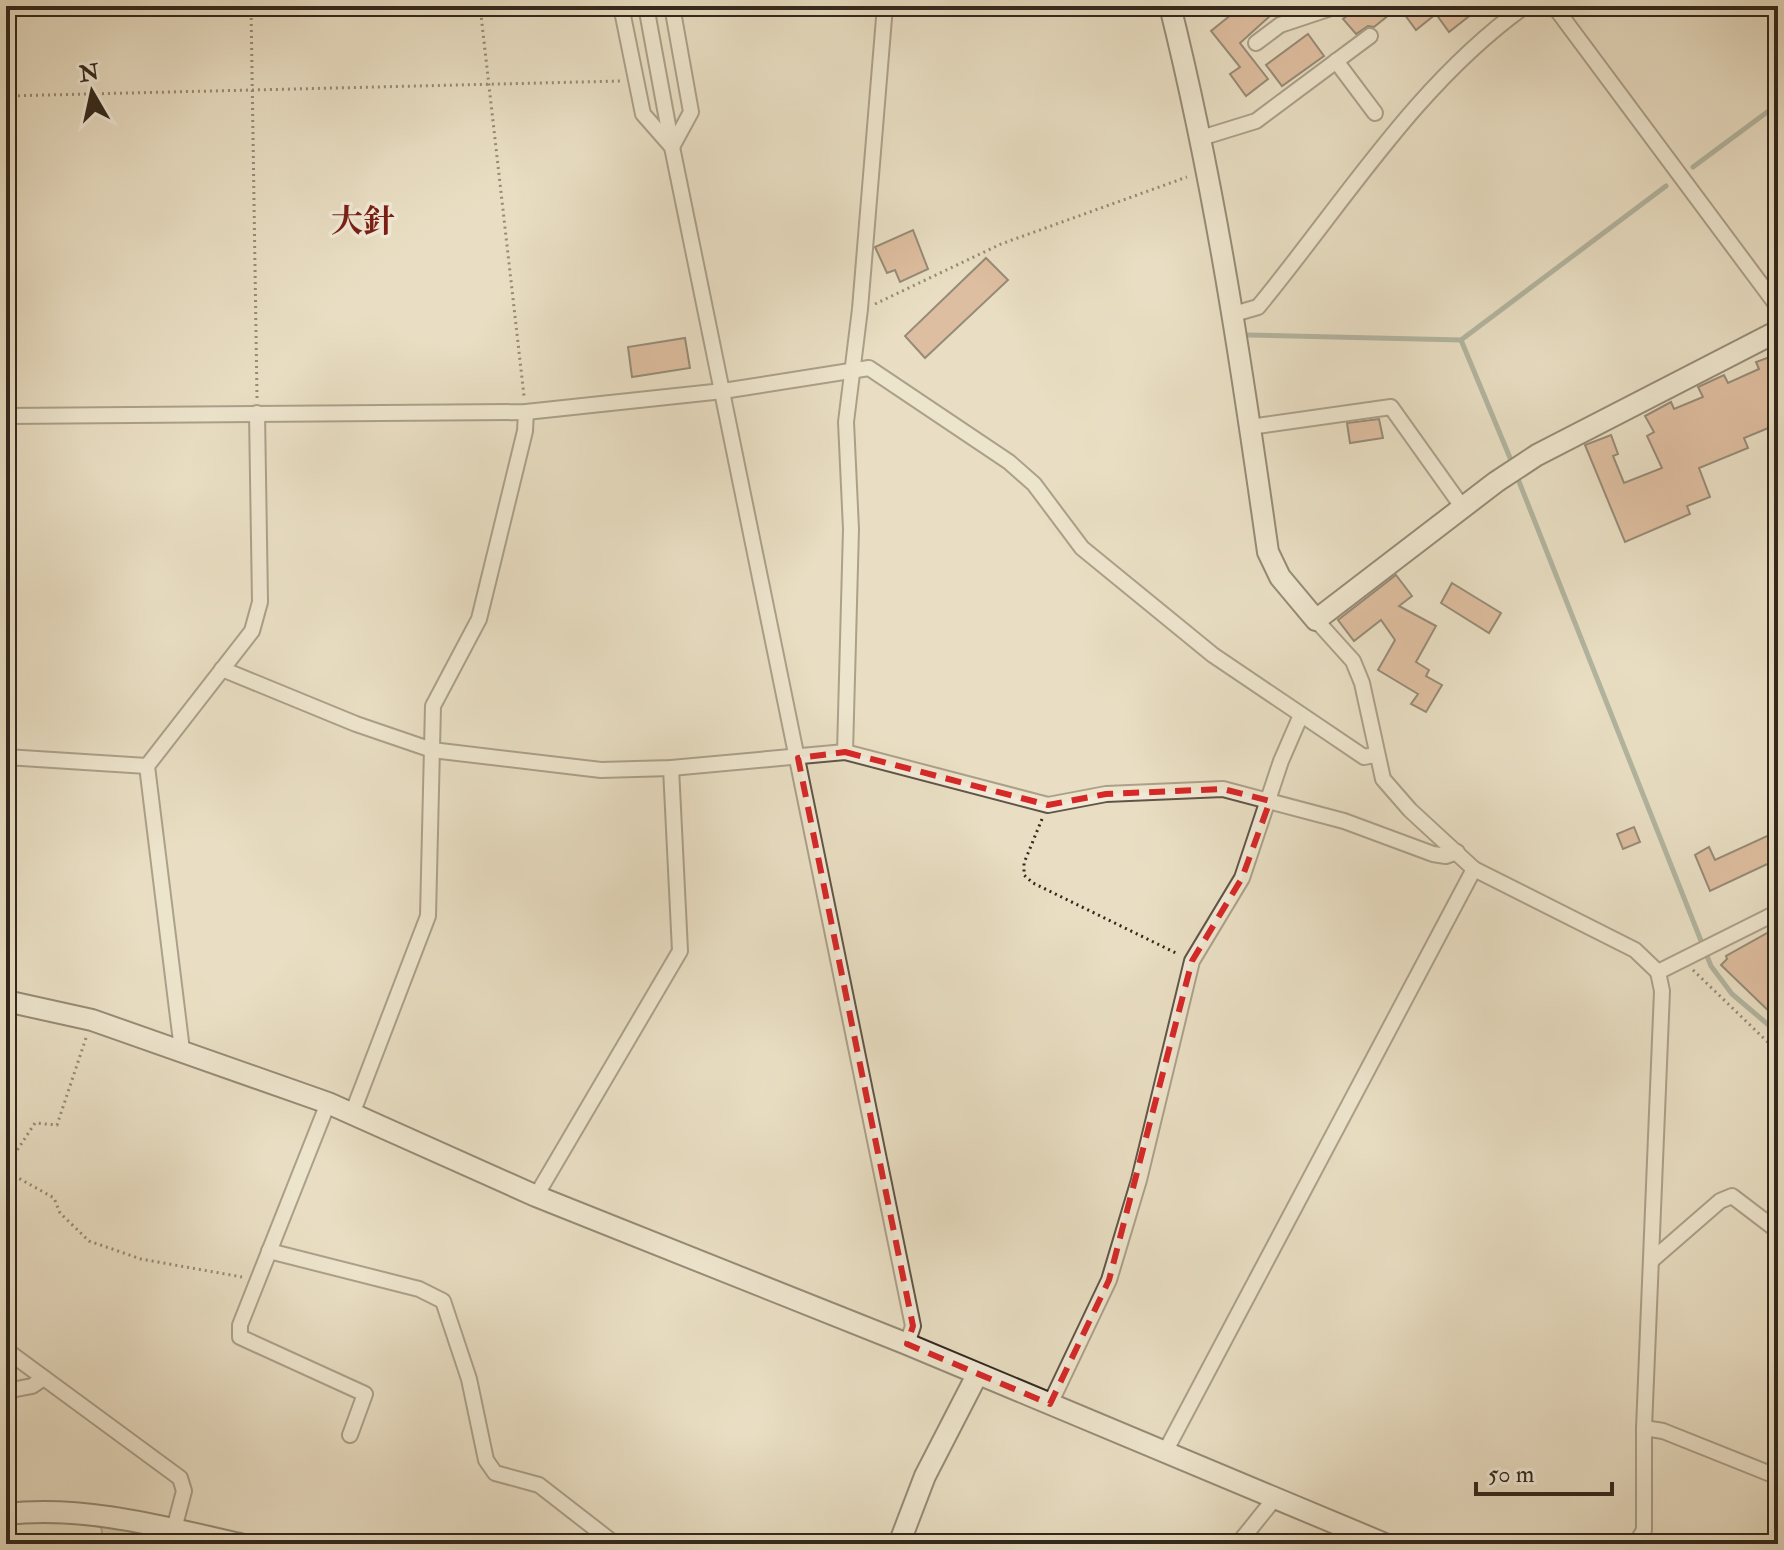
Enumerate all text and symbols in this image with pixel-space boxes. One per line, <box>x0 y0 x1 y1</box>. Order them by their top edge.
north arrow <box>52 52 132 132</box>
text: N <box>76 58 101 89</box>
district label: 大針 <box>331 202 395 242</box>
scale bar <box>1476 1446 1612 1496</box>
text: 50 m <box>1488 1459 1535 1490</box>

